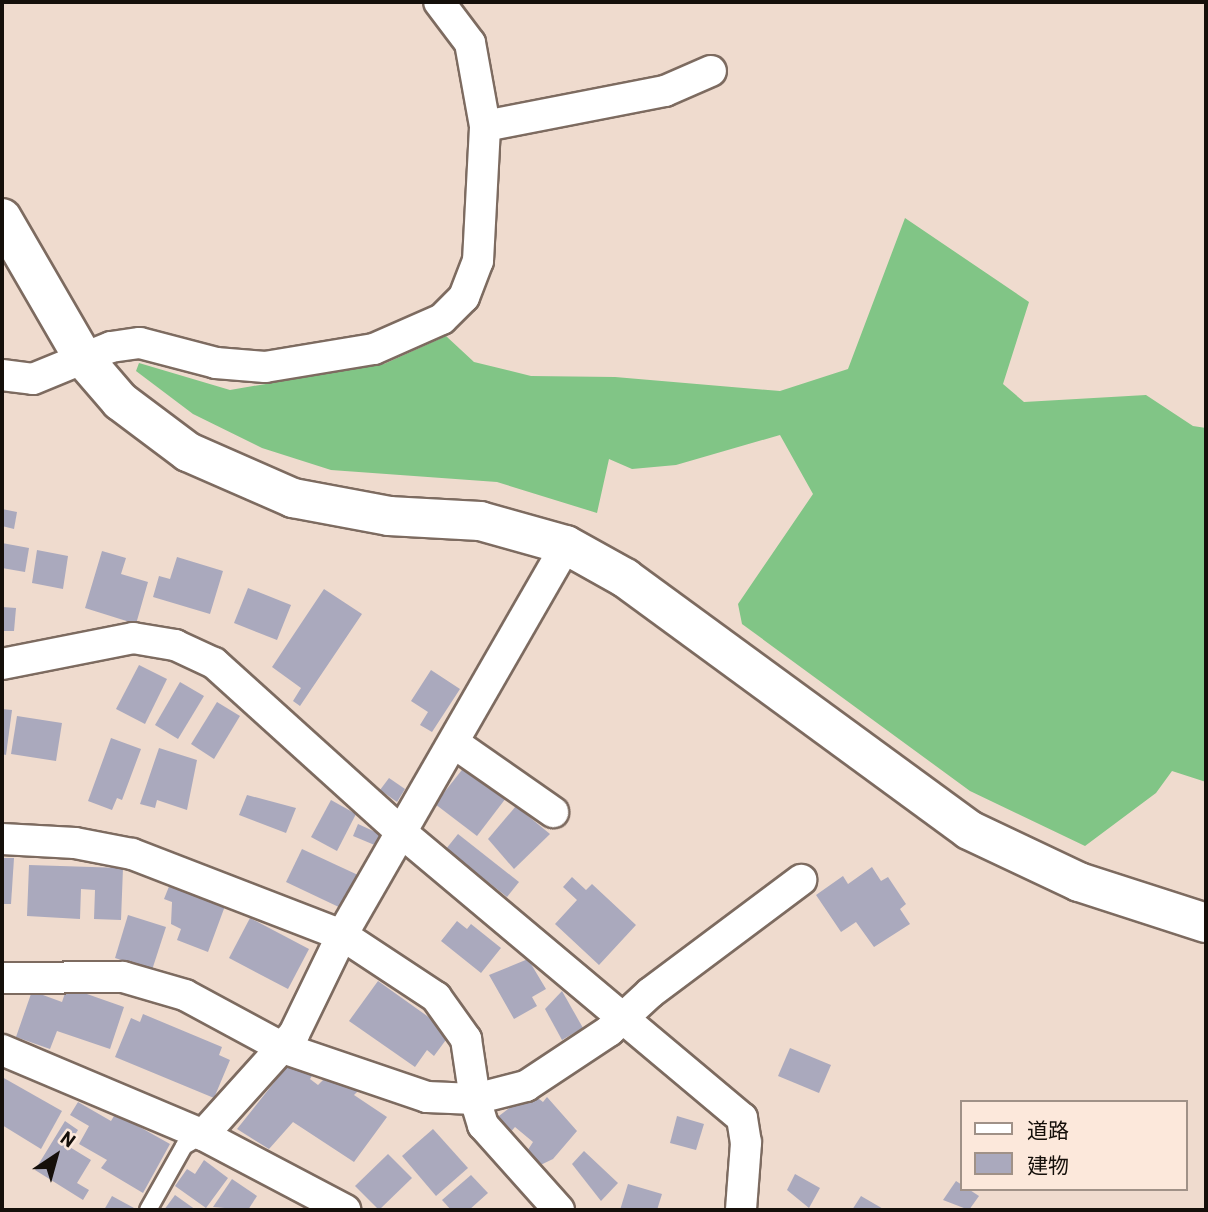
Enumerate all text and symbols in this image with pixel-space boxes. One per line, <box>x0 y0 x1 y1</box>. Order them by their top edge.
legend <box>960 1100 1187 1191</box>
text: 道路 <box>1027 1117 1069 1142</box>
north arrow <box>21 1121 91 1191</box>
text: N <box>57 1126 81 1152</box>
text: 建物 <box>1027 1152 1069 1177</box>

